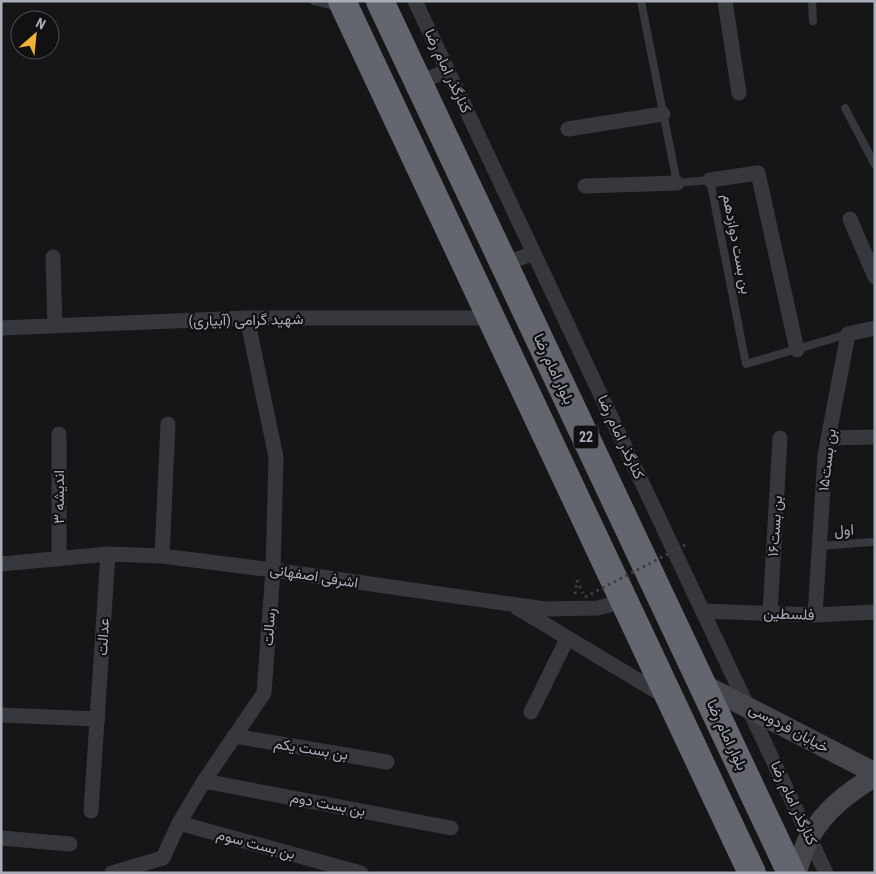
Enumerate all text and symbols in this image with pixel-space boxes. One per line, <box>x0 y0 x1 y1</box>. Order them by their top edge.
north arrow <box>10 10 60 60</box>
text: N <box>33 14 48 32</box>
street label: کنارگذر امام رضا <box>420 26 475 117</box>
street label: بن بست دوازدهم <box>717 192 756 296</box>
street label: شهید گرامی (آبیاری) <box>188 310 304 331</box>
street label: بلوار امام رضا <box>529 331 578 408</box>
street label: کنارگذر امام رضا <box>593 392 648 483</box>
road number: 22 <box>574 426 598 448</box>
street label: بن بست۱۵ <box>814 428 841 492</box>
street label: اندیشه ۳ <box>50 470 68 524</box>
street label: بن بست۱۶ <box>764 495 787 557</box>
street label: اول <box>834 520 854 540</box>
street label: اشرفی اصفهانی <box>268 560 359 593</box>
street label: فلسطین <box>763 604 815 625</box>
street label: رسالت <box>259 607 279 647</box>
street label: عدالت <box>93 618 113 656</box>
street label: بلوار امام رضا <box>702 697 751 774</box>
street label: خیابان فردوسی <box>745 699 832 758</box>
street label: بن بست یکم <box>272 734 349 765</box>
street label: کنارگذر امام رضا <box>766 758 821 849</box>
street label: بن بست دوم <box>289 788 367 821</box>
street label: بن بست سوم <box>214 825 297 864</box>

